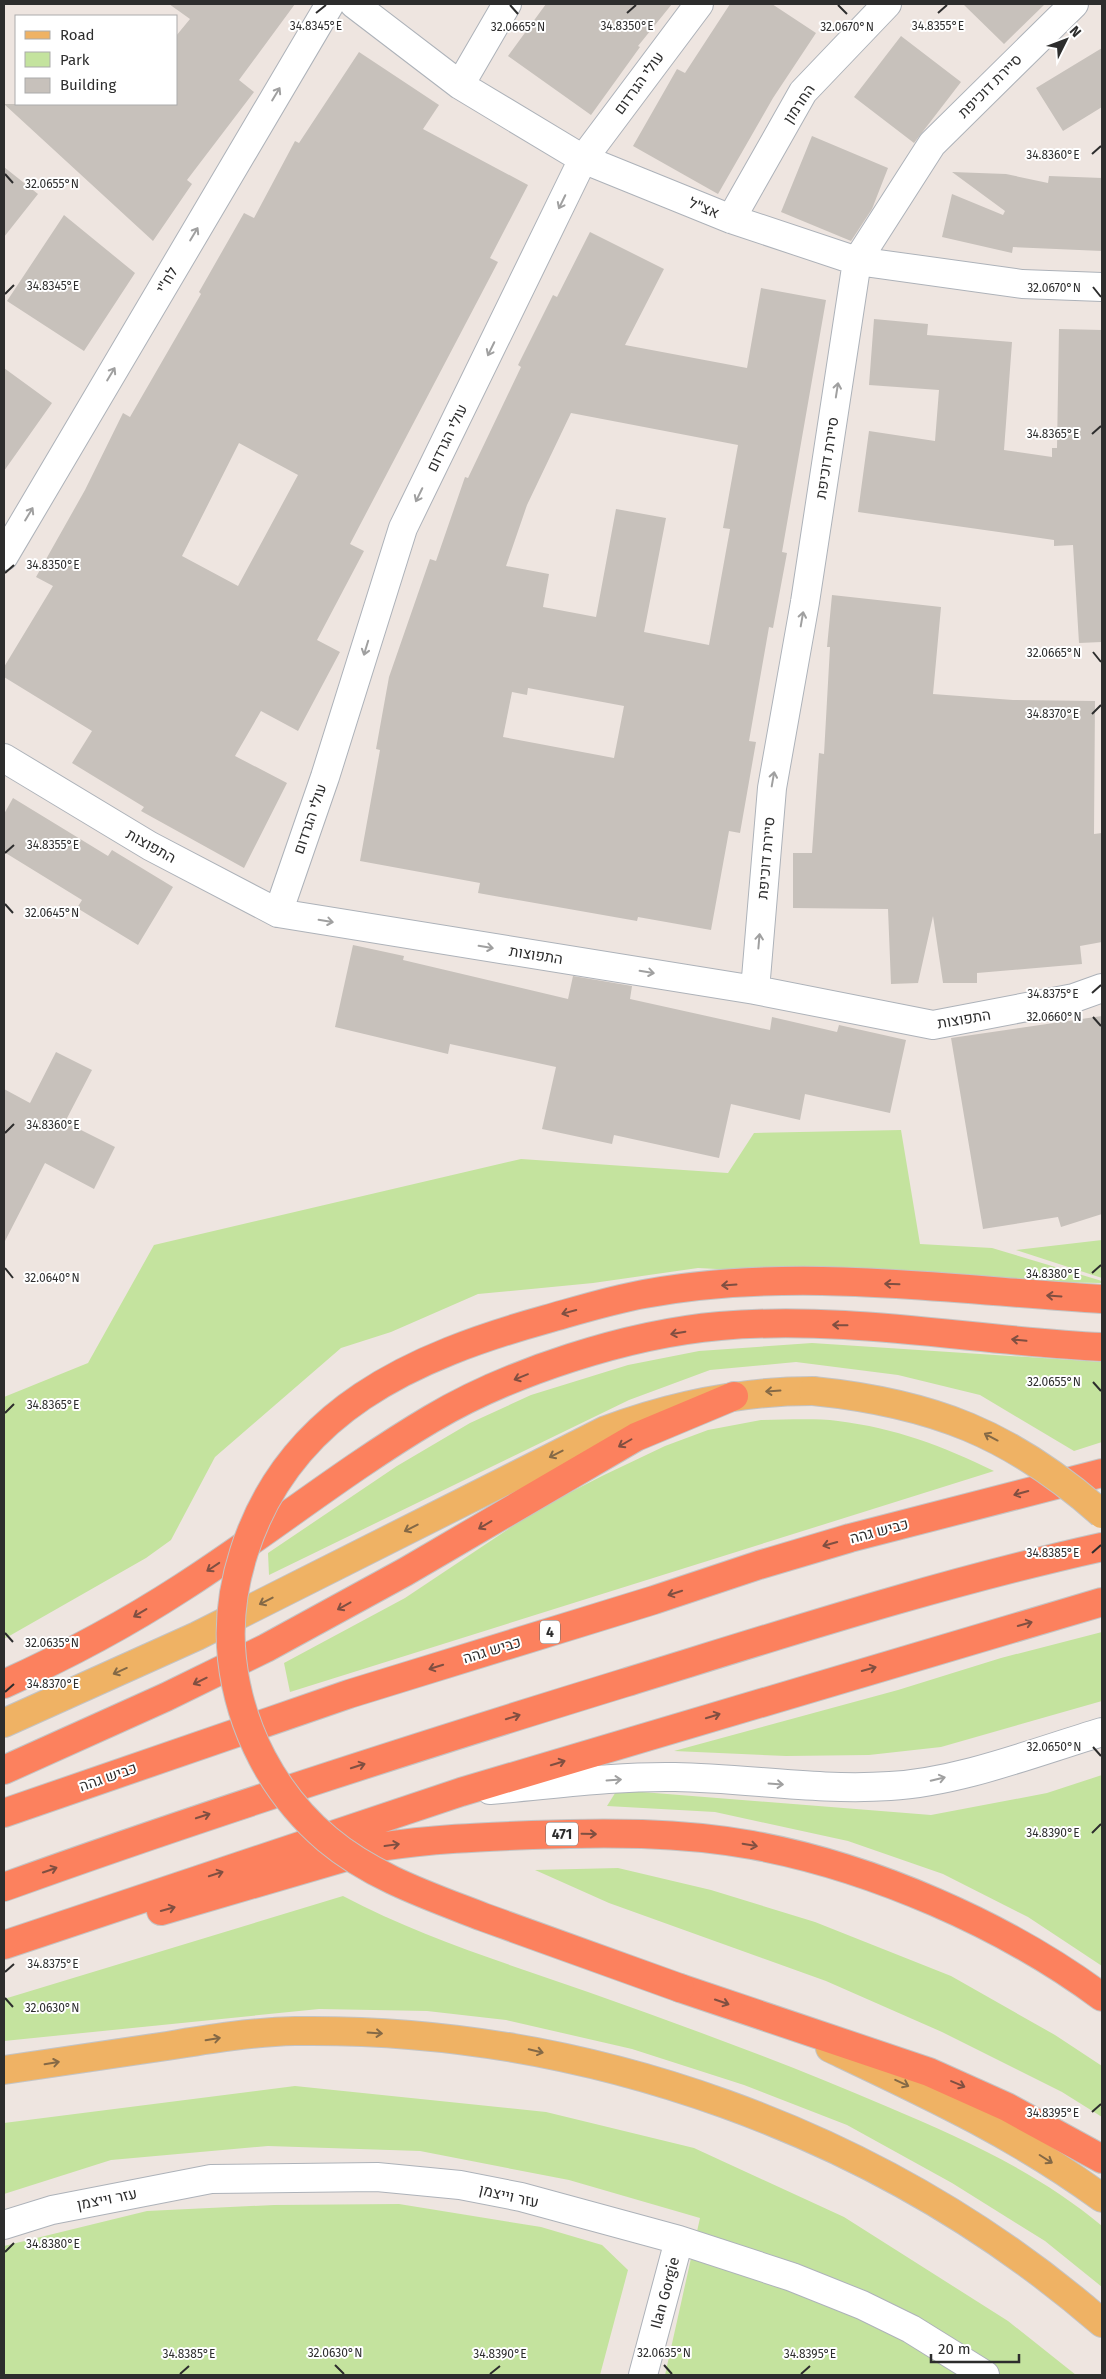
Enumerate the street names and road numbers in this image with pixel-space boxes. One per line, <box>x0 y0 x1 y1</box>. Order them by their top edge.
street label: עולי הגרדום <box>610 48 668 118</box>
street label: סיירת דוכיפת <box>954 50 1026 122</box>
street label: החרמון <box>779 81 819 127</box>
street label: אצ"ל <box>686 194 722 222</box>
street label: לח"י <box>152 263 182 296</box>
street label: עולי הגרדום <box>423 401 471 475</box>
street label: סיירת דוכיפת <box>812 416 842 500</box>
street label: עולי הגרדום <box>290 782 330 856</box>
street label: סיירת דוכיפת <box>753 816 779 900</box>
street label: התפוצות <box>123 825 179 867</box>
street label: התפוצות <box>508 942 564 968</box>
street label: התפוצות <box>936 1005 992 1033</box>
street label: כביש גהה <box>848 1515 910 1547</box>
road number: 4 <box>540 1620 560 1644</box>
street label: כביש גהה <box>461 1633 523 1667</box>
street label: כביש גהה <box>77 1759 139 1795</box>
road number: 471 <box>546 1822 578 1846</box>
street label: עזר וייצמן <box>477 2180 541 2212</box>
street label: עזר וייצמן <box>75 2184 139 2214</box>
street label: Ilan Gorgie <box>647 2255 683 2331</box>

